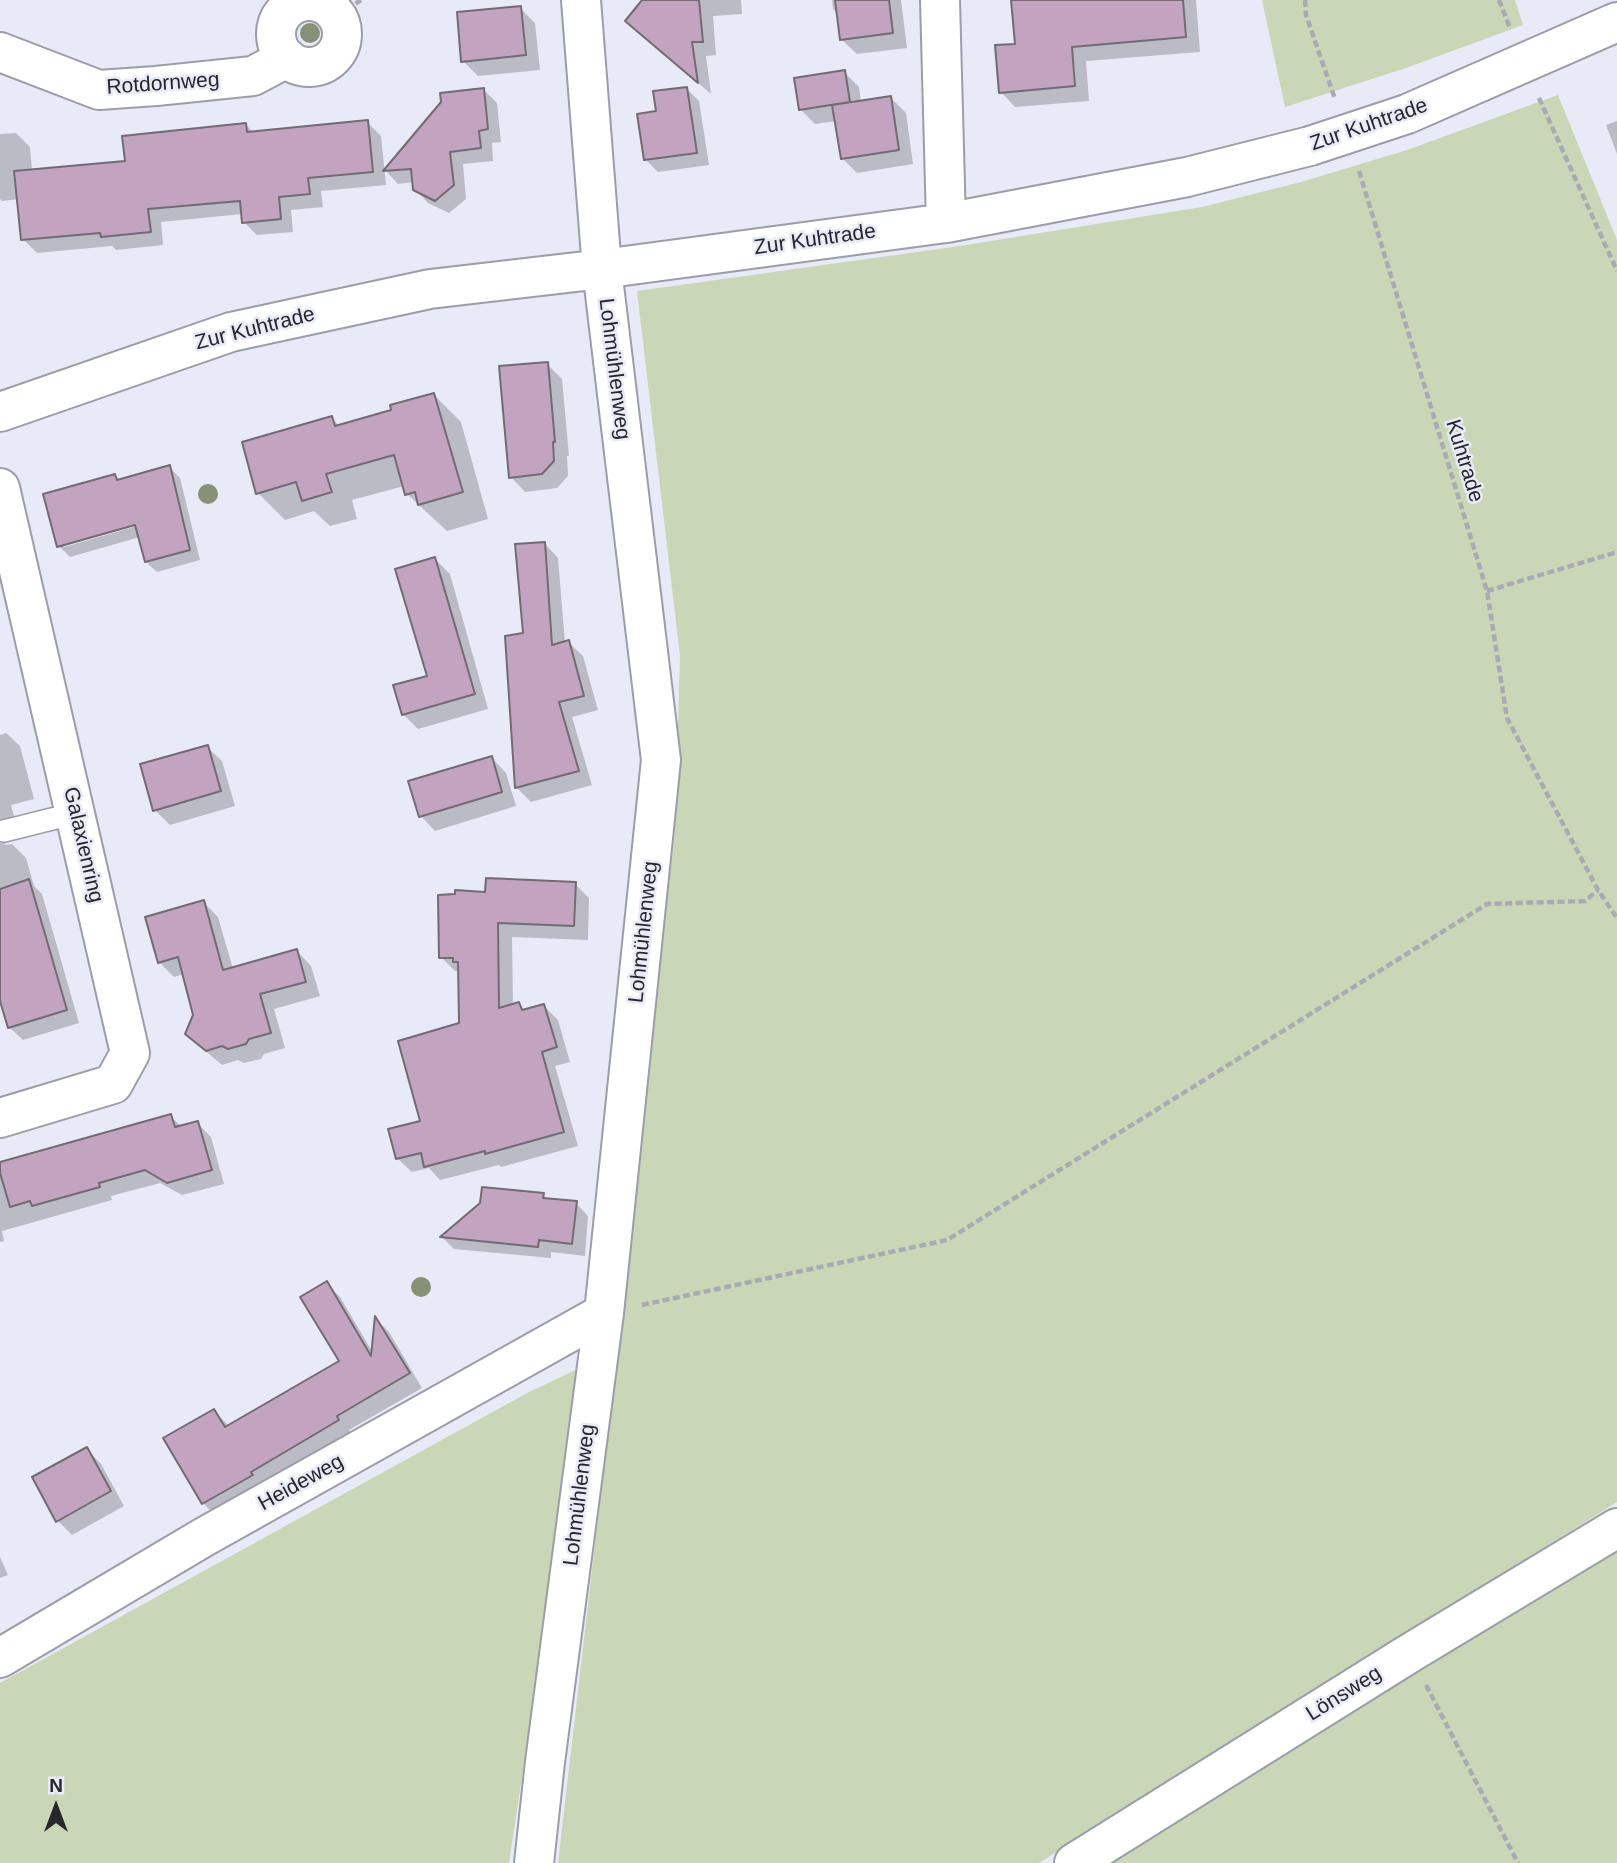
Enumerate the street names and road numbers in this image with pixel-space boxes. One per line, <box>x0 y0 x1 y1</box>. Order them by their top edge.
street label: Rotdornweg <box>106 67 220 101</box>
street label: Zur Kuhtrade <box>1307 93 1431 157</box>
street label: Zur Kuhtrade <box>753 219 877 261</box>
street label: Lohmühlenweg <box>593 297 635 441</box>
street label: Zur Kuhtrade <box>192 302 318 356</box>
street label: Kuhtrade <box>1439 417 1489 505</box>
street label: Galaxienring <box>57 785 109 905</box>
street label: Lohmühlenweg <box>624 860 664 1004</box>
street label: Lohmühlenweg <box>559 1423 601 1567</box>
street label: Heideweg <box>254 1449 348 1517</box>
street label: Lönsweg <box>1302 1661 1386 1727</box>

